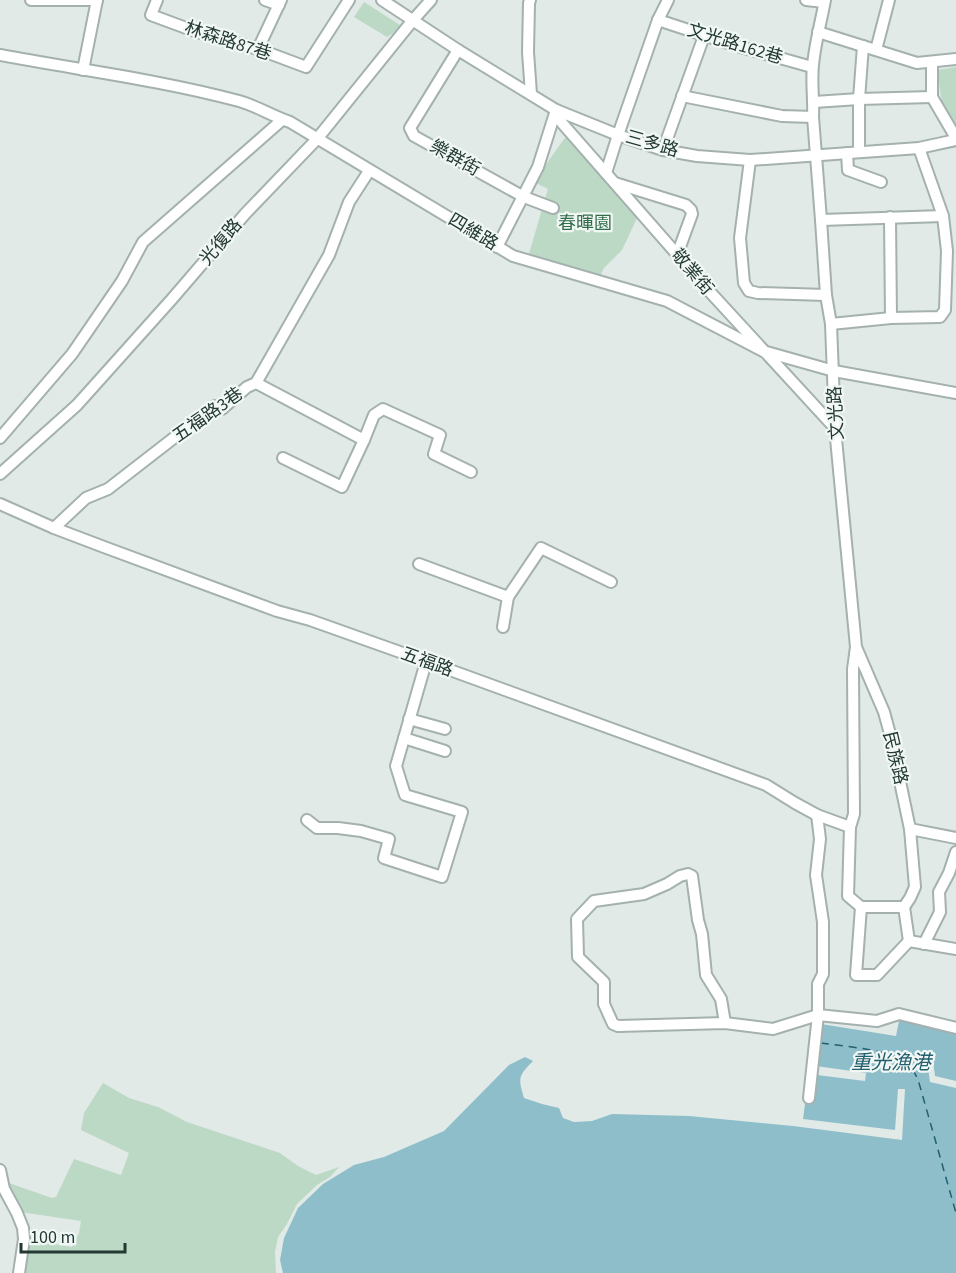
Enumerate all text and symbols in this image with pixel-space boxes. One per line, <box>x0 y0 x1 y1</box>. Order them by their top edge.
street label: 林森路87巷 <box>181 15 275 67</box>
street label: 文光路162巷 <box>684 18 786 70</box>
street label: 三多路 <box>623 125 681 163</box>
street label: 樂群街 <box>425 134 485 182</box>
street label: 四維路 <box>443 207 503 257</box>
park label: 春暉園 <box>558 211 612 236</box>
street label: 光復路 <box>194 213 248 271</box>
street label: 敬業街 <box>665 243 719 301</box>
street label: 五福路3巷 <box>168 382 248 448</box>
street label: 文光路 <box>822 385 850 441</box>
street label: 五福路 <box>397 641 457 683</box>
street label: 民族路 <box>877 729 913 787</box>
water label: 重光漁港 <box>851 1049 934 1077</box>
scale bar <box>21 1216 124 1254</box>
text: 100 m <box>30 1225 75 1250</box>

